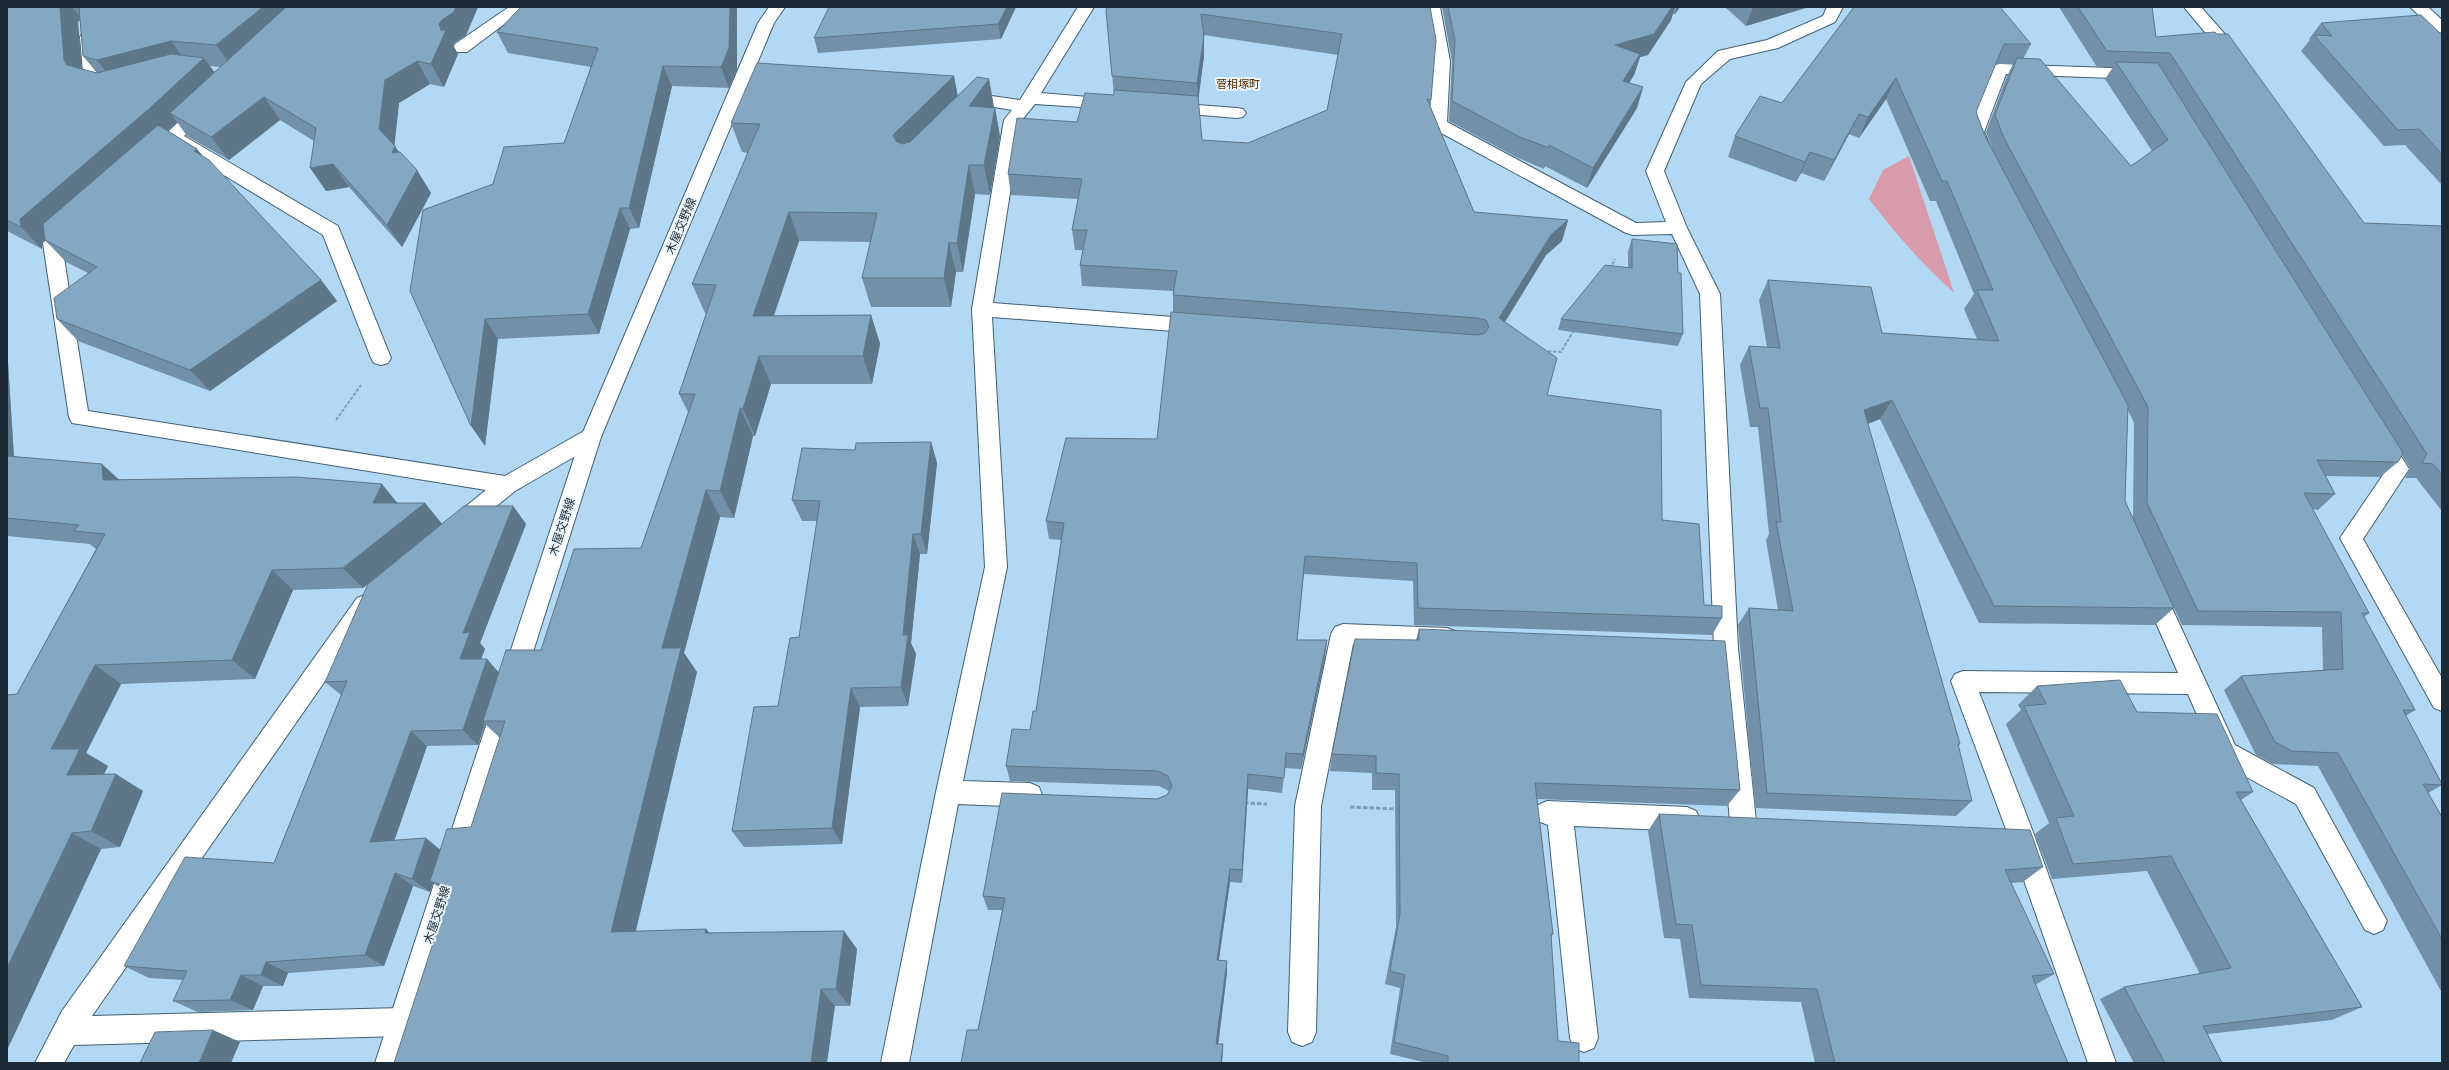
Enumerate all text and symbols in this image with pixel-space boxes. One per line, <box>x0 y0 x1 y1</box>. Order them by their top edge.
district label: 菅相塚町 <box>1216 78 1260 90</box>
street label: 木屋交野線 <box>663 196 699 256</box>
street label: 木屋交野線 <box>546 496 578 558</box>
street label: 木屋交野線 <box>421 884 453 946</box>

